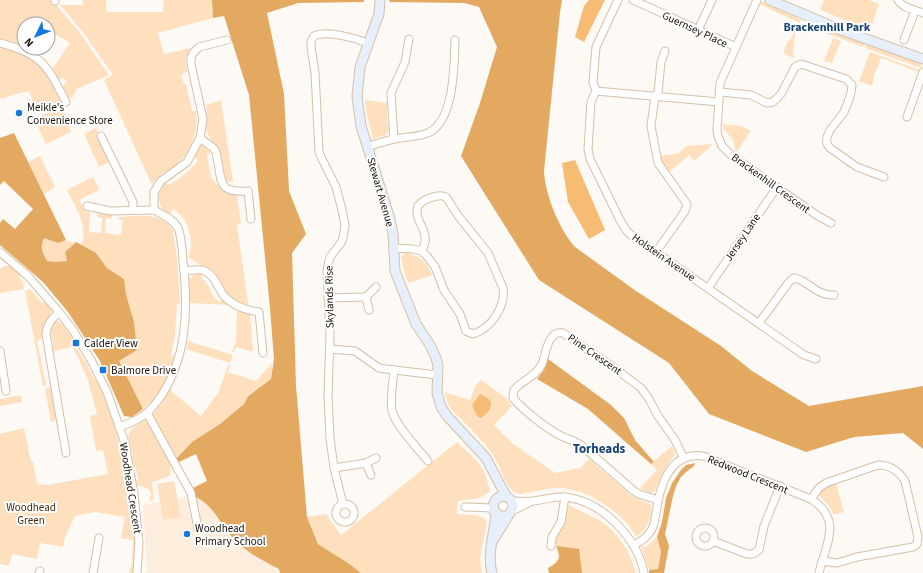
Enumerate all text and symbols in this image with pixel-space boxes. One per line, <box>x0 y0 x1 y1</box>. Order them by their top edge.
street label: Guernsey Place <box>660 8 730 51</box>
north arrow <box>16 16 56 56</box>
district label: Brackenhill Park <box>784 19 871 36</box>
text: N <box>21 35 37 50</box>
place label: Meikle's Convenience Store <box>27 100 113 128</box>
marker: Meikle's Convenience Store <box>14 108 24 118</box>
street label: Brackenhill Crescent <box>728 150 813 217</box>
street label: Stewart Avenue <box>363 156 398 229</box>
street label: Jersey Lane <box>721 210 764 264</box>
street label: Holstein Avenue <box>629 230 699 285</box>
street label: Skylands Rise <box>321 265 338 329</box>
street label: Pine Crescent <box>565 330 625 379</box>
place label: Calder View <box>84 336 138 351</box>
marker: Calder View <box>71 338 81 348</box>
place label: Balmore Drive <box>111 363 177 378</box>
marker: Balmore Drive <box>98 365 108 375</box>
district label: Torheads <box>573 440 626 458</box>
street label: Woodhead Crescent <box>116 442 145 535</box>
street label: Redwood Crescent <box>705 451 791 498</box>
park label: Woodhead Green <box>6 500 56 528</box>
place label: Woodhead Primary School <box>195 521 266 549</box>
marker: Woodhead Primary School <box>182 529 192 539</box>

